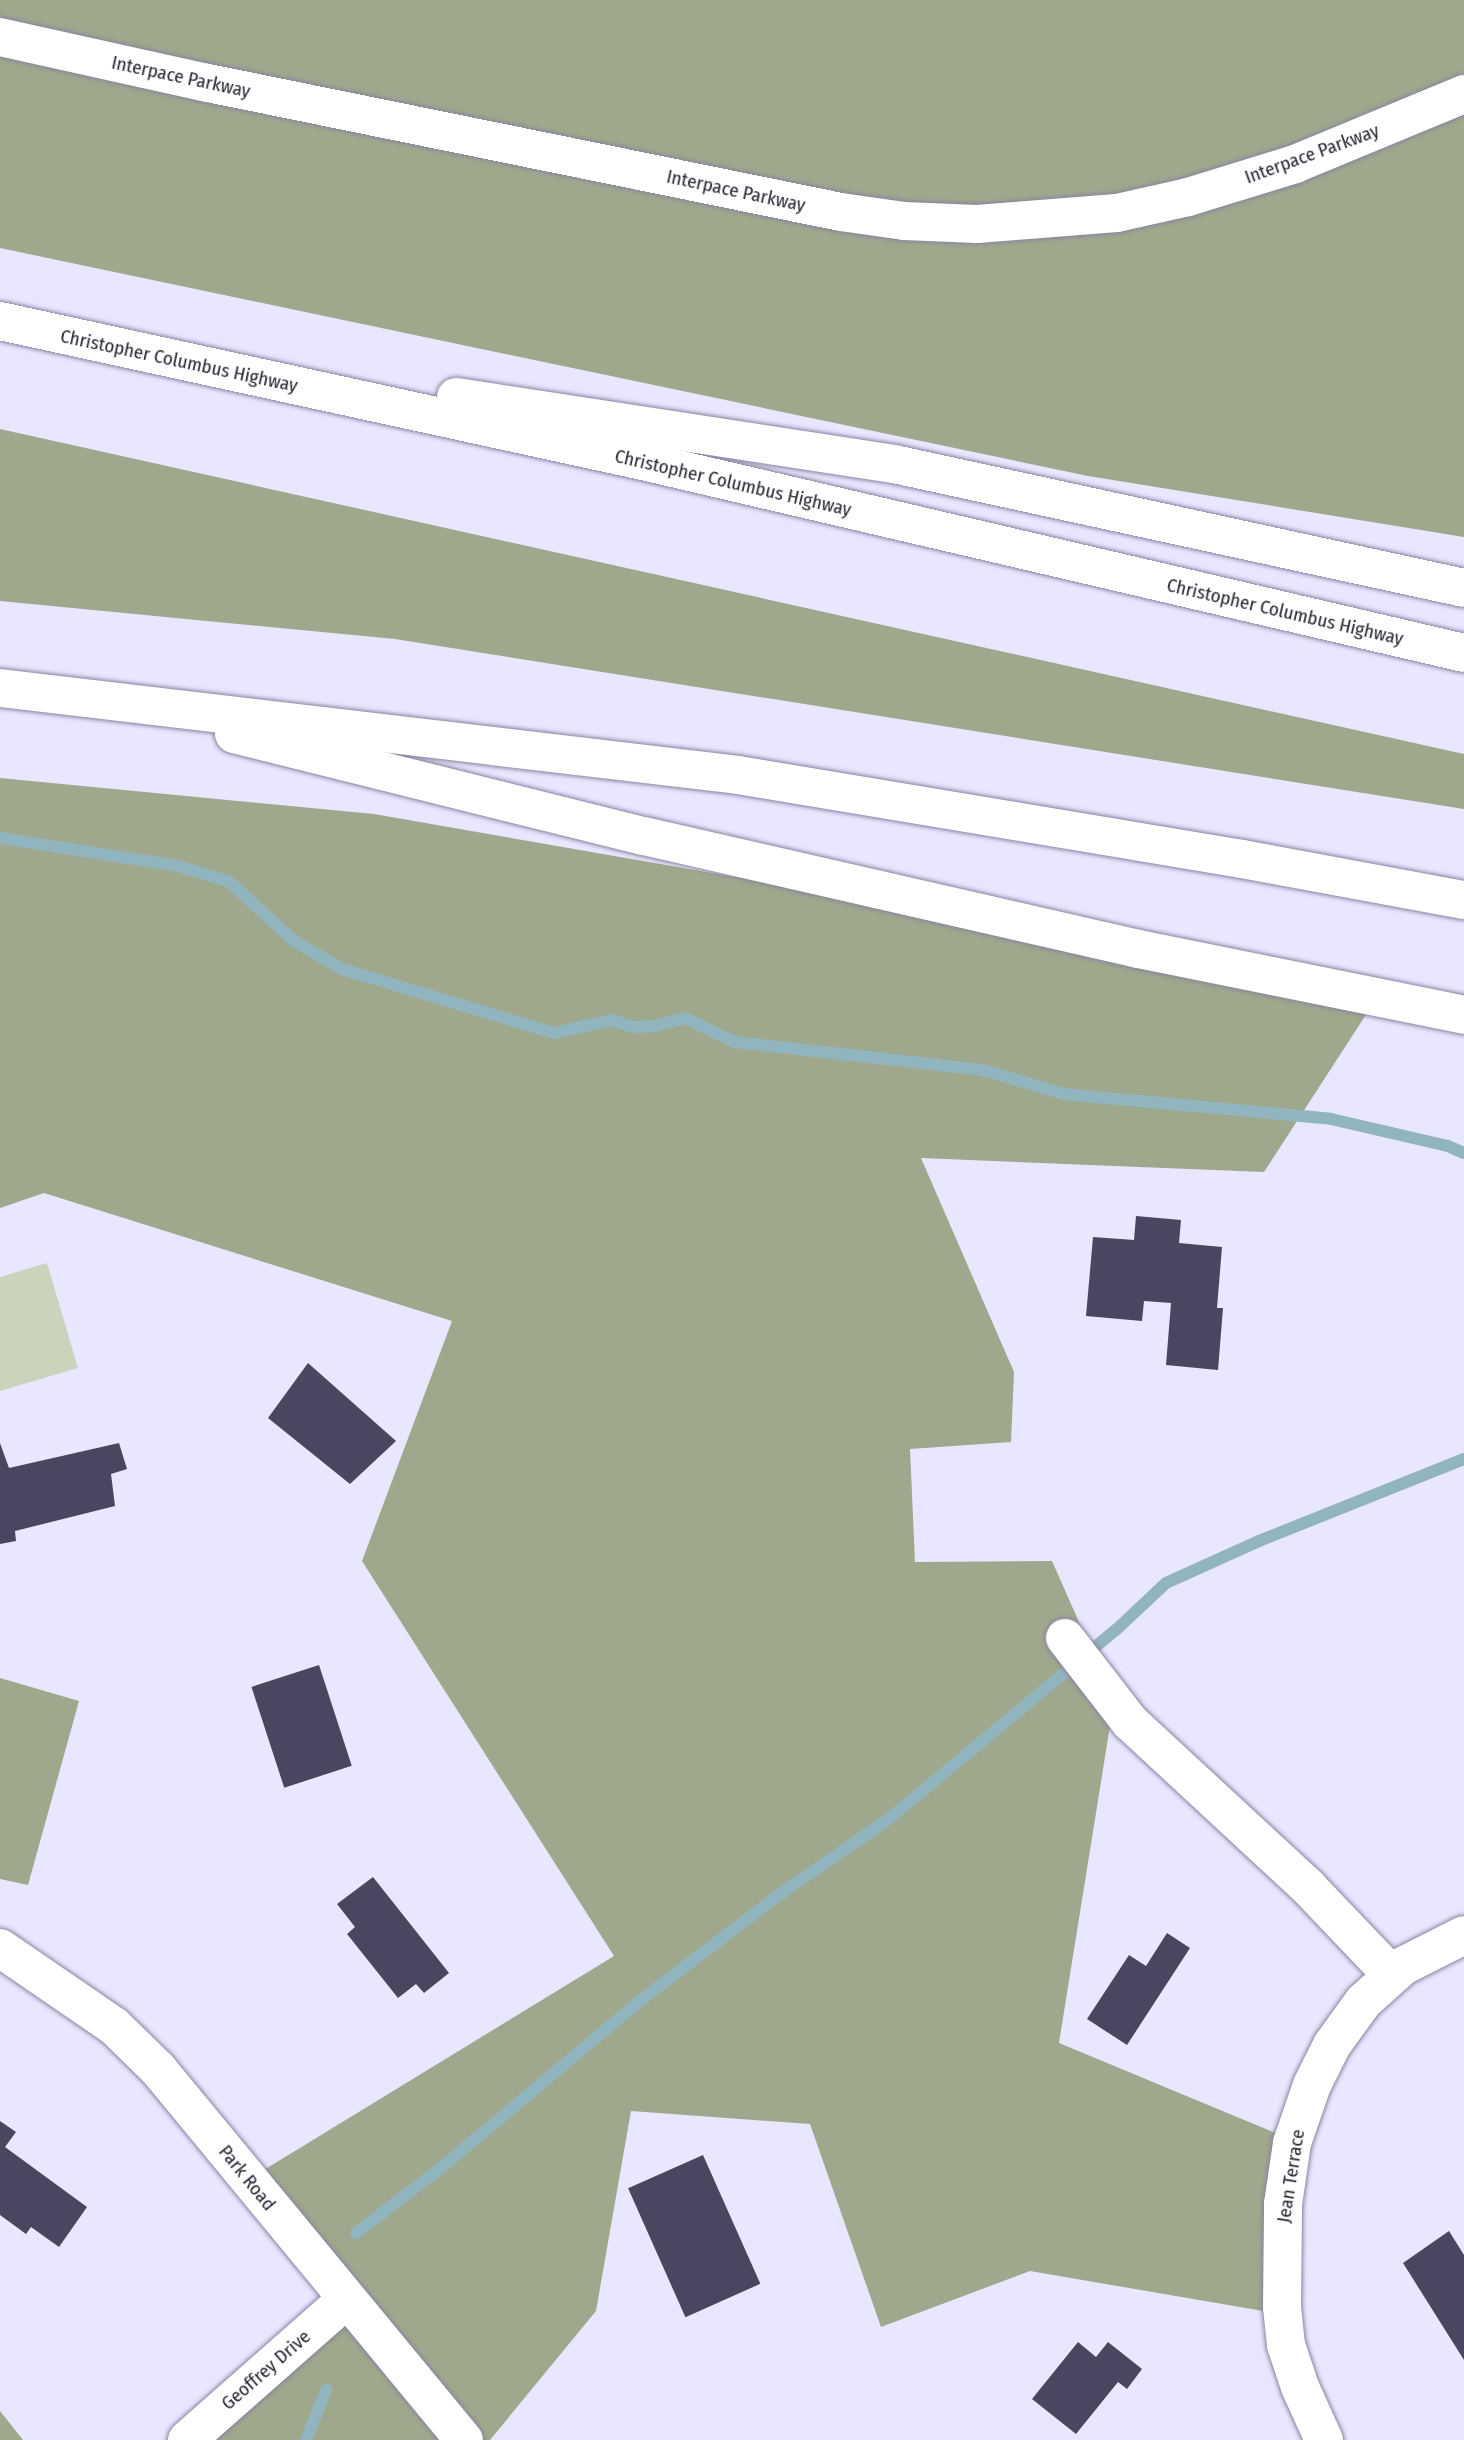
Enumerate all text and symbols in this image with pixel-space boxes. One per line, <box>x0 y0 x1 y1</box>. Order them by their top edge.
street label: Interpace Parkway <box>110 51 252 103</box>
street label: Interpace Parkway <box>1242 119 1382 189</box>
street label: Interpace Parkway <box>665 165 807 217</box>
street label: Christopher Columbus Highway <box>58 325 300 397</box>
street label: Christopher Columbus Highway <box>613 445 853 521</box>
street label: Christopher Columbus Highway <box>1165 574 1405 650</box>
street label: Jean Terrace <box>1272 2128 1310 2224</box>
street label: Park Road <box>214 2141 280 2215</box>
street label: Geoffrey Drive <box>217 2325 315 2415</box>

